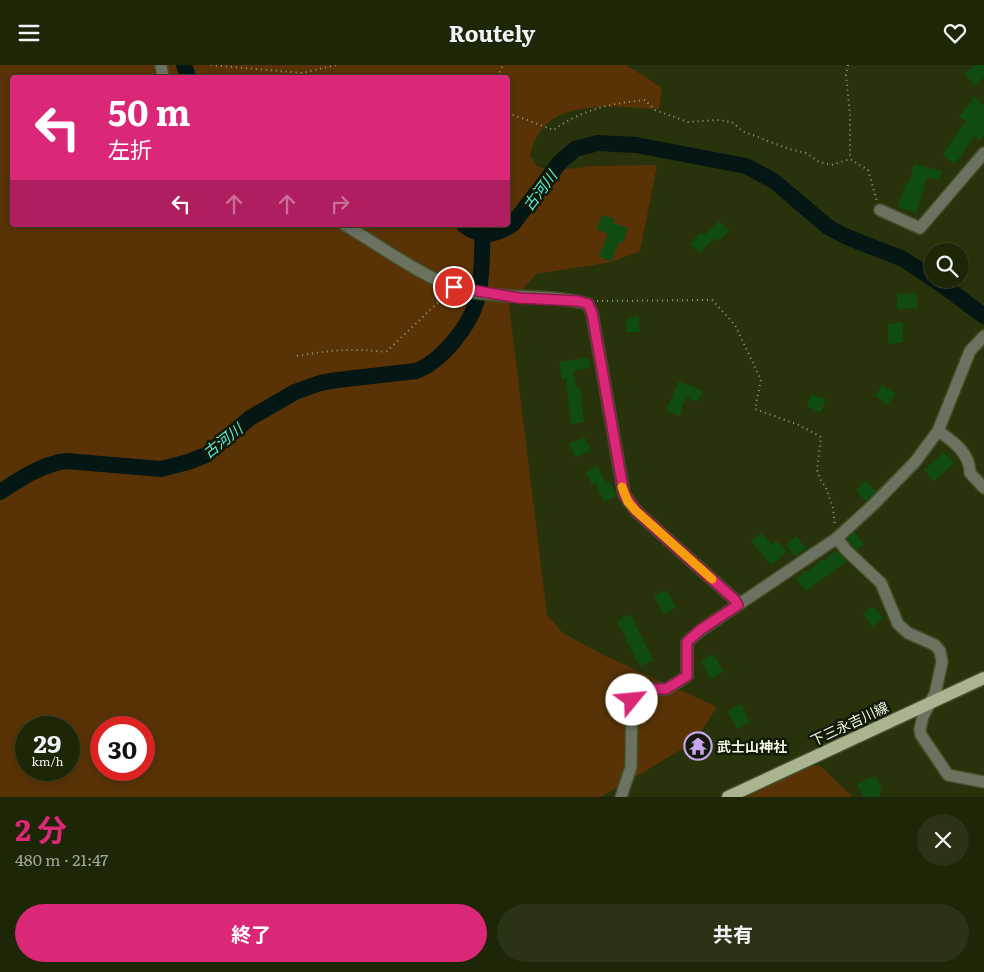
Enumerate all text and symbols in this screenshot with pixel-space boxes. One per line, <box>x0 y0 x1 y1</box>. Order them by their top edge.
text: Routely <box>449 16 535 49</box>
icon: menu <box>15 19 43 47</box>
icon: heart <box>941 19 969 47</box>
text: 50 m <box>108 85 191 137</box>
icon: left <box>25 95 90 160</box>
text: 左折 <box>108 132 152 165</box>
water label: 古河川 <box>516 164 563 215</box>
icon: left <box>167 190 195 218</box>
icon: ahead <box>220 190 248 218</box>
icon: ahead <box>273 190 301 218</box>
icon: right <box>326 190 354 218</box>
map controls <box>924 243 969 288</box>
button: search <box>924 243 969 288</box>
pin <box>433 266 475 308</box>
icon: arrive <box>440 273 468 301</box>
water label: 古河川 <box>197 416 248 463</box>
position arrow <box>605 673 657 725</box>
street label: 下三永吉川線 <box>807 696 891 750</box>
speed limit sign: 30 <box>90 716 155 781</box>
text: 29 <box>34 724 61 761</box>
temple icon: 武士山神社 <box>683 731 713 761</box>
place label: 武士山神社 <box>717 736 787 756</box>
text: km/h <box>32 752 63 770</box>
text: 2 分 <box>15 806 67 850</box>
button: close <box>917 814 969 866</box>
text: 480 m · 21:47 <box>15 847 108 871</box>
button: 終了 <box>15 904 487 962</box>
button: 共有 <box>497 904 969 962</box>

